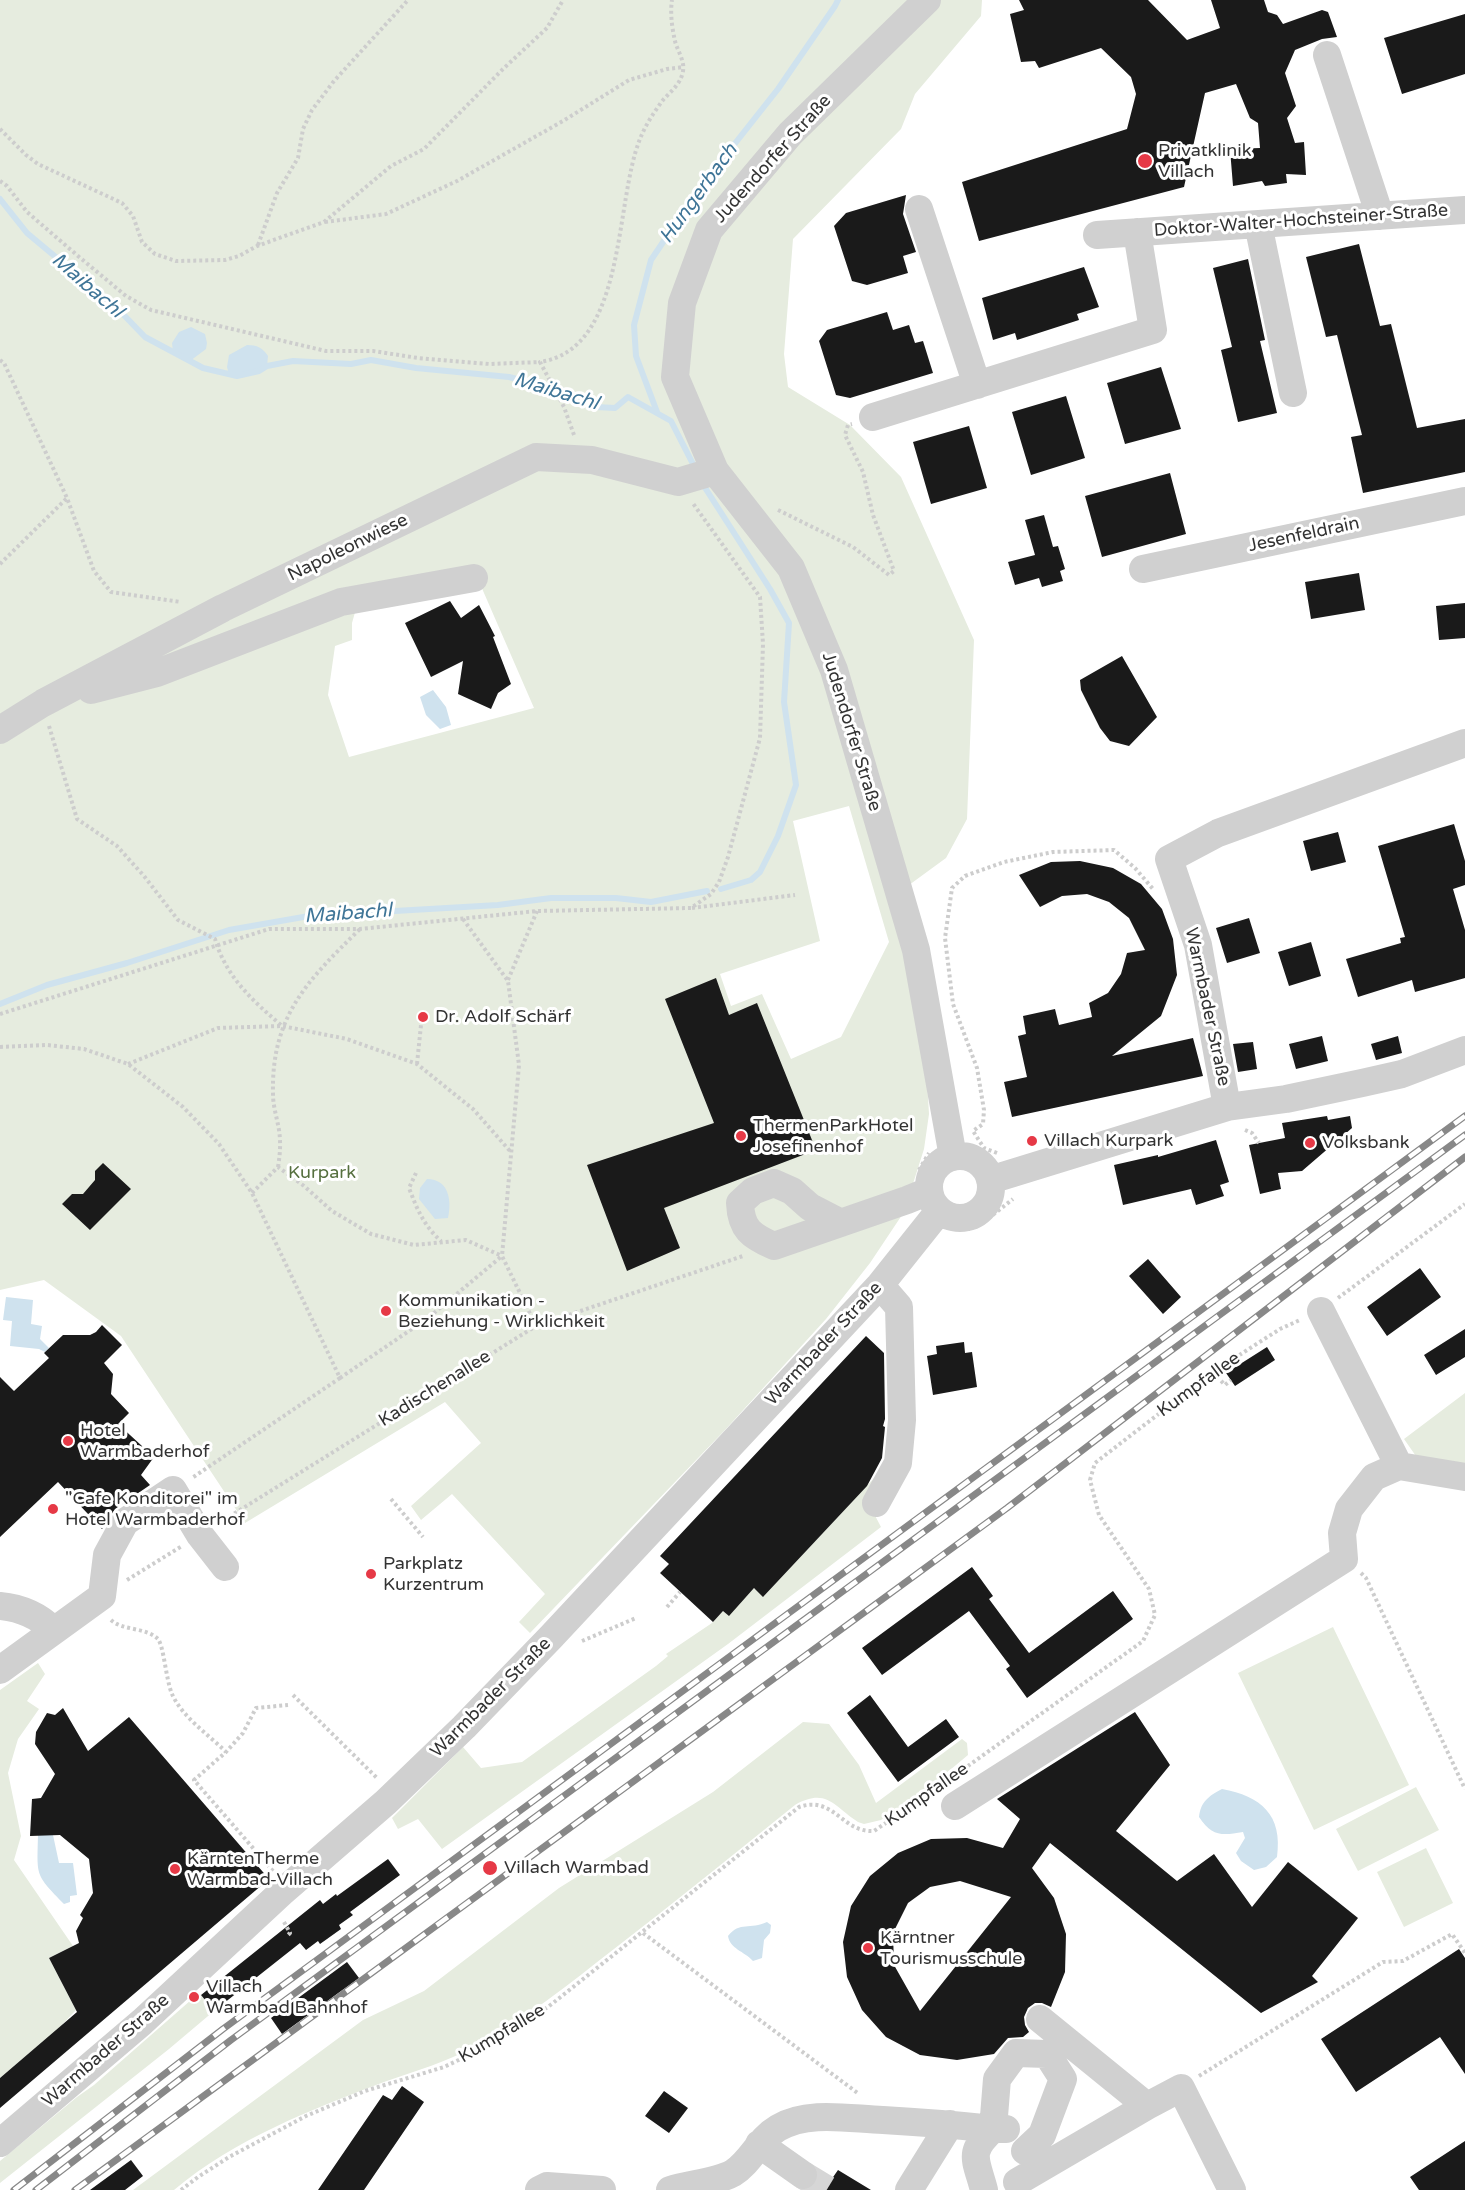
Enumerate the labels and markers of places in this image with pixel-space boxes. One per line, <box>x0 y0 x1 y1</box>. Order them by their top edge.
place label: Privatklinik Villach <box>1158 140 1252 182</box>
marker: Privatklinik Villach <box>1136 152 1154 170</box>
place label: Dr. Adolf Schärf <box>435 1006 571 1028</box>
marker: Dr. Adolf Schärf <box>416 1010 430 1024</box>
place label: ThermenParkHotel Josefinenhof <box>753 1115 913 1158</box>
marker: ThermenParkHotel Josefinenhof <box>734 1129 748 1143</box>
place label: Villach Kurpark <box>1044 1130 1173 1152</box>
place label: Volksbank <box>1322 1132 1410 1154</box>
marker: Villach Kurpark <box>1025 1134 1039 1148</box>
marker: Volksbank <box>1303 1136 1317 1150</box>
place label: Kommunikation - Beziehung - Wirklichkeit <box>398 1290 605 1332</box>
marker: Kommunikation - Beziehung - Wirklichkeit <box>379 1304 393 1318</box>
place label: Hotel Warmbaderhof <box>80 1420 210 1462</box>
marker: Hotel Warmbaderhof <box>61 1434 75 1448</box>
place label: "Cafe Konditorei" im Hotel Warmbaderhof <box>65 1488 245 1530</box>
marker: "Cafe Konditorei" im Hotel Warmbaderhof <box>46 1502 60 1516</box>
place label: Parkplatz Kurzentrum <box>383 1553 484 1596</box>
marker: Parkplatz Kurzentrum <box>364 1567 378 1581</box>
place label: KärntenTherme Warmbad-Villach <box>187 1848 333 1890</box>
place label: Villach Warmbad <box>504 1857 649 1879</box>
marker: Villach Warmbad <box>481 1859 499 1877</box>
marker: KärntenTherme Warmbad-Villach <box>168 1862 182 1876</box>
place label: Kärntner Tourismusschule <box>880 1927 1023 1970</box>
marker: Kärntner Tourismusschule <box>861 1941 875 1955</box>
place label: Villach Warmbad Bahnhof <box>206 1976 368 2018</box>
marker: Villach Warmbad Bahnhof <box>187 1990 201 2004</box>

